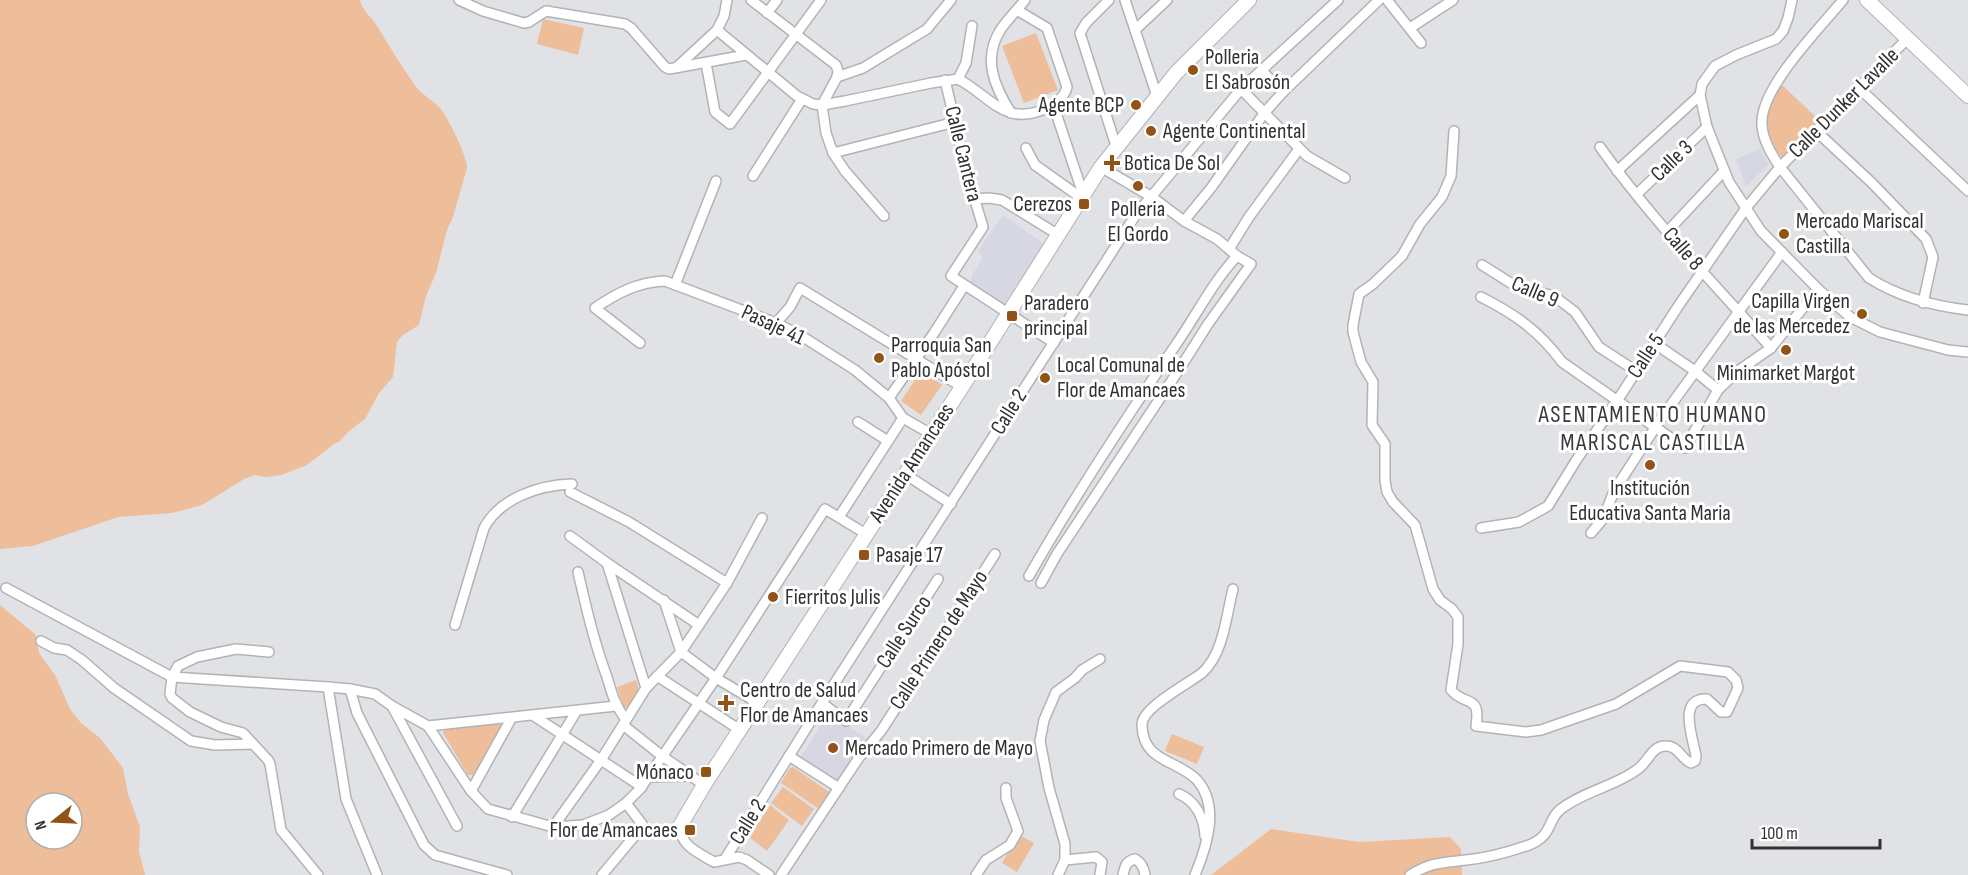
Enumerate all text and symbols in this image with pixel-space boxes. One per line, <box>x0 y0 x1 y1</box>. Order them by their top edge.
street label: Calle Dunker Lavalle <box>1783 42 1905 164</box>
place label: Polleria El Sabrosón <box>1205 44 1290 96</box>
marker: Polleria El Sabrosón <box>1186 63 1200 77</box>
place label: Agente BCP <box>1038 92 1124 119</box>
marker: Agente BCP <box>1129 98 1143 112</box>
street label: Calle Cantera <box>938 103 988 205</box>
place label: Agente Continental <box>1162 118 1306 145</box>
marker: Agente Continental <box>1144 124 1158 138</box>
street label: Calle 3 <box>1645 134 1699 188</box>
place label: Botica De Sol <box>1124 150 1220 177</box>
marker: Botica De Sol <box>1105 156 1119 170</box>
marker: Polleria El Gordo <box>1131 179 1145 193</box>
place label: Cerezos <box>1013 191 1072 218</box>
place label: Polleria El Gordo <box>1107 196 1169 248</box>
marker: Cerezos <box>1077 197 1091 211</box>
place label: Mercado Mariscal Castilla <box>1796 208 1924 260</box>
street label: Calle 8 <box>1657 222 1709 276</box>
marker: Mercado Mariscal Castilla <box>1777 227 1791 241</box>
street label: Calle 9 <box>1507 270 1563 314</box>
place label: Capilla Virgen de las Mercedez <box>1733 288 1850 340</box>
place label: Paradero principal <box>1024 290 1089 342</box>
street label: Pasaje 41 <box>737 299 809 352</box>
marker: Capilla Virgen de las Mercedez <box>1855 307 1869 321</box>
marker: Paradero principal <box>1005 309 1019 323</box>
street label: Calle 5 <box>1622 328 1671 384</box>
place label: Parroquia San Pablo Apóstol <box>891 332 992 384</box>
marker: Minimarket Margot <box>1779 343 1793 357</box>
marker: Parroquia San Pablo Apóstol <box>872 351 886 365</box>
place label: Local Comunal de Flor de Amancaes <box>1057 352 1186 404</box>
place label: Minimarket Margot <box>1717 360 1855 387</box>
marker: Local Comunal de Flor de Amancaes <box>1038 371 1052 385</box>
street label: Calle 2 <box>985 384 1033 440</box>
street label: Avenida Amancaes <box>863 398 961 528</box>
district label: ASENTAMIENTO HUMANO MARISCAL CASTILLA <box>1537 400 1768 457</box>
marker: Institución Educativa Santa Maria <box>1643 458 1657 472</box>
place label: Institución Educativa Santa Maria <box>1569 475 1731 527</box>
place label: Pasaje 17 <box>876 542 943 569</box>
marker: Pasaje 17 <box>857 548 871 562</box>
street label: Calle Primero de Mayo <box>884 565 994 715</box>
place label: Fierritos Julis <box>785 584 881 611</box>
marker: Fierritos Julis <box>766 590 780 604</box>
street label: Calle Surco <box>870 590 938 674</box>
place label: Centro de Salud Flor de Amancaes <box>740 677 869 729</box>
marker: Centro de Salud Flor de Amancaes <box>717 694 735 712</box>
place label: Mercado Primero de Mayo <box>845 735 1033 762</box>
marker: Mercado Primero de Mayo <box>826 741 840 755</box>
place label: Mónaco <box>636 759 694 786</box>
marker: Mónaco <box>699 765 713 779</box>
north arrow <box>24 791 84 851</box>
street label: Calle 2 <box>724 794 772 850</box>
scale bar <box>1752 812 1880 850</box>
place label: Flor de Amancaes <box>550 817 678 844</box>
text: N <box>31 818 52 832</box>
marker: Flor de Amancaes <box>683 823 697 837</box>
text: 100 m <box>1761 823 1798 844</box>

